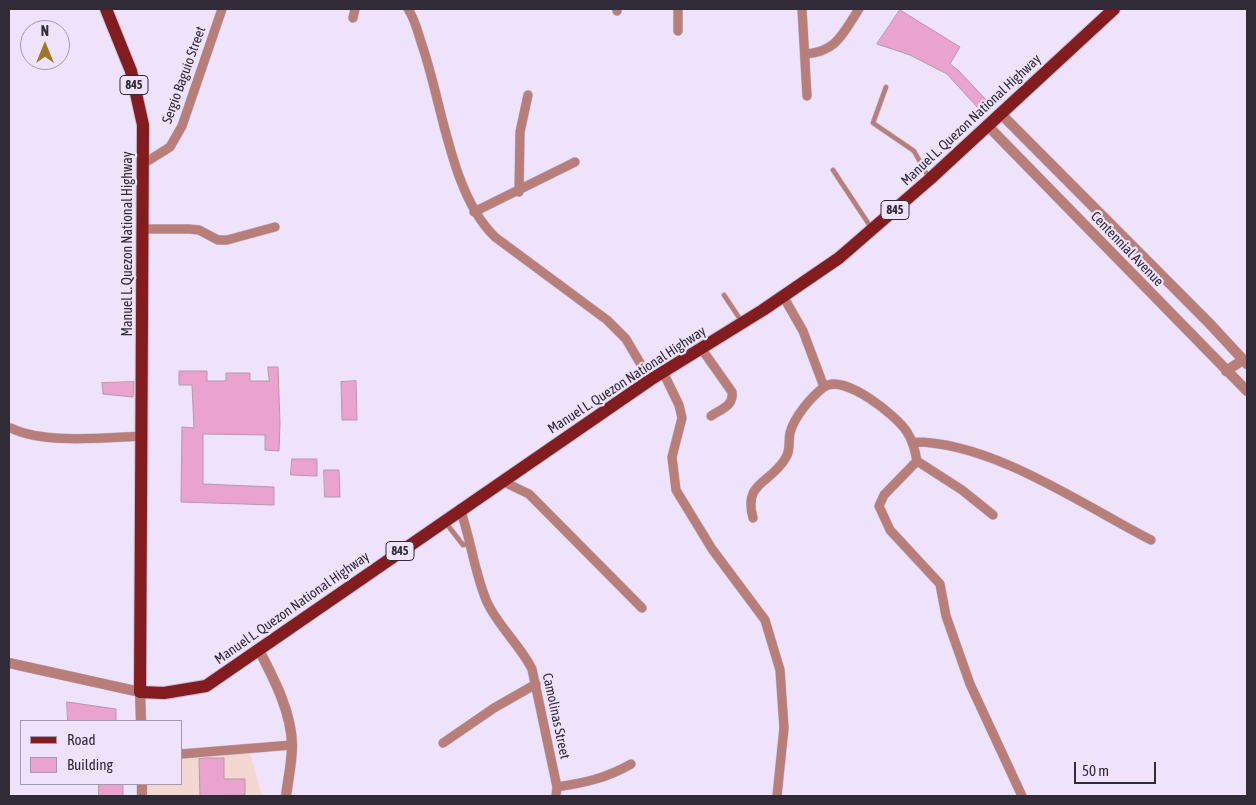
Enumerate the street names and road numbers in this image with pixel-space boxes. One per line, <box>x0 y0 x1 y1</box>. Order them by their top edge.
street label: Sergio Baguio Street <box>159 24 209 126</box>
street label: Manuel L. Quezon National Highway <box>898 51 1044 189</box>
road number: 845 <box>120 76 148 94</box>
street label: Manuel L. Quezon National Highway <box>120 152 136 336</box>
road number: 845 <box>881 200 909 220</box>
street label: Centennial Avenue <box>1087 208 1167 290</box>
street label: Manuel L. Quezon National Highway <box>545 323 709 437</box>
road number: 845 <box>386 542 414 560</box>
street label: Manuel L. Quezon National Highway <box>211 548 373 668</box>
street label: Camolinas Street <box>539 672 573 760</box>

